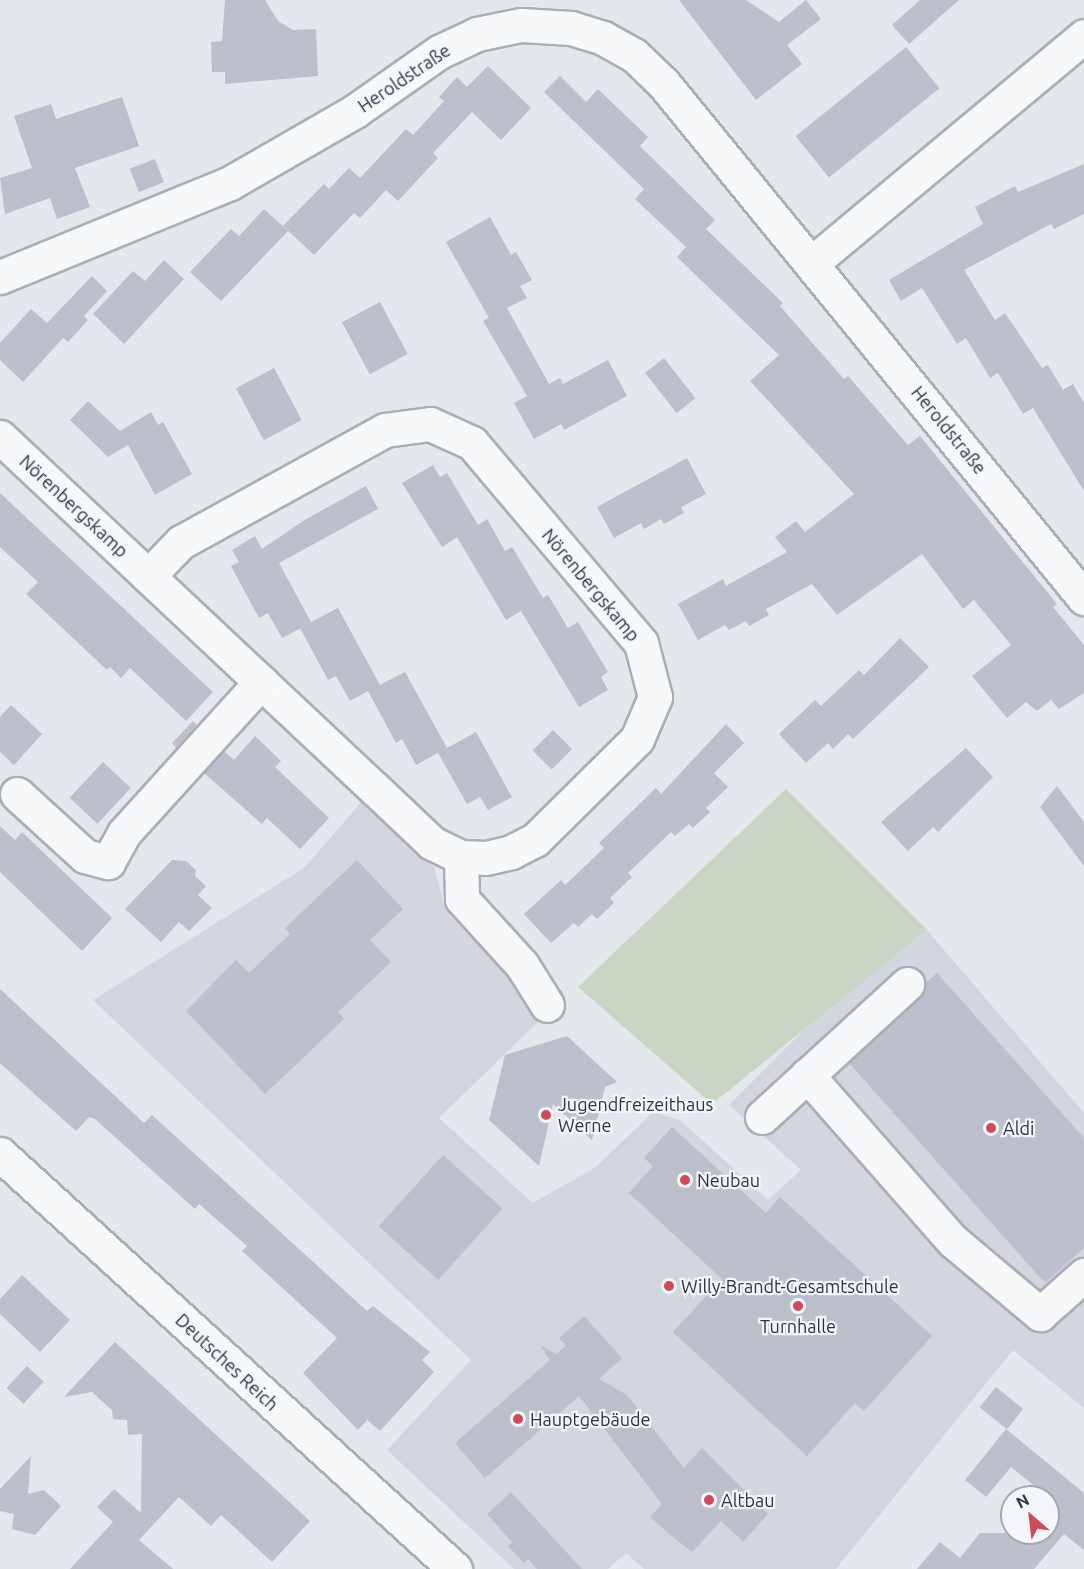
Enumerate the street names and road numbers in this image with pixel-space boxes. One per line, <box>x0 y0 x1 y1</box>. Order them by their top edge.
street label: Heroldstraße <box>354 39 454 117</box>
street label: Heroldstraße <box>907 382 991 478</box>
street label: Nörenbergskamp <box>15 450 133 562</box>
street label: Nörenbergskamp <box>538 524 644 646</box>
street label: Deutsches Reich <box>171 1309 283 1415</box>

